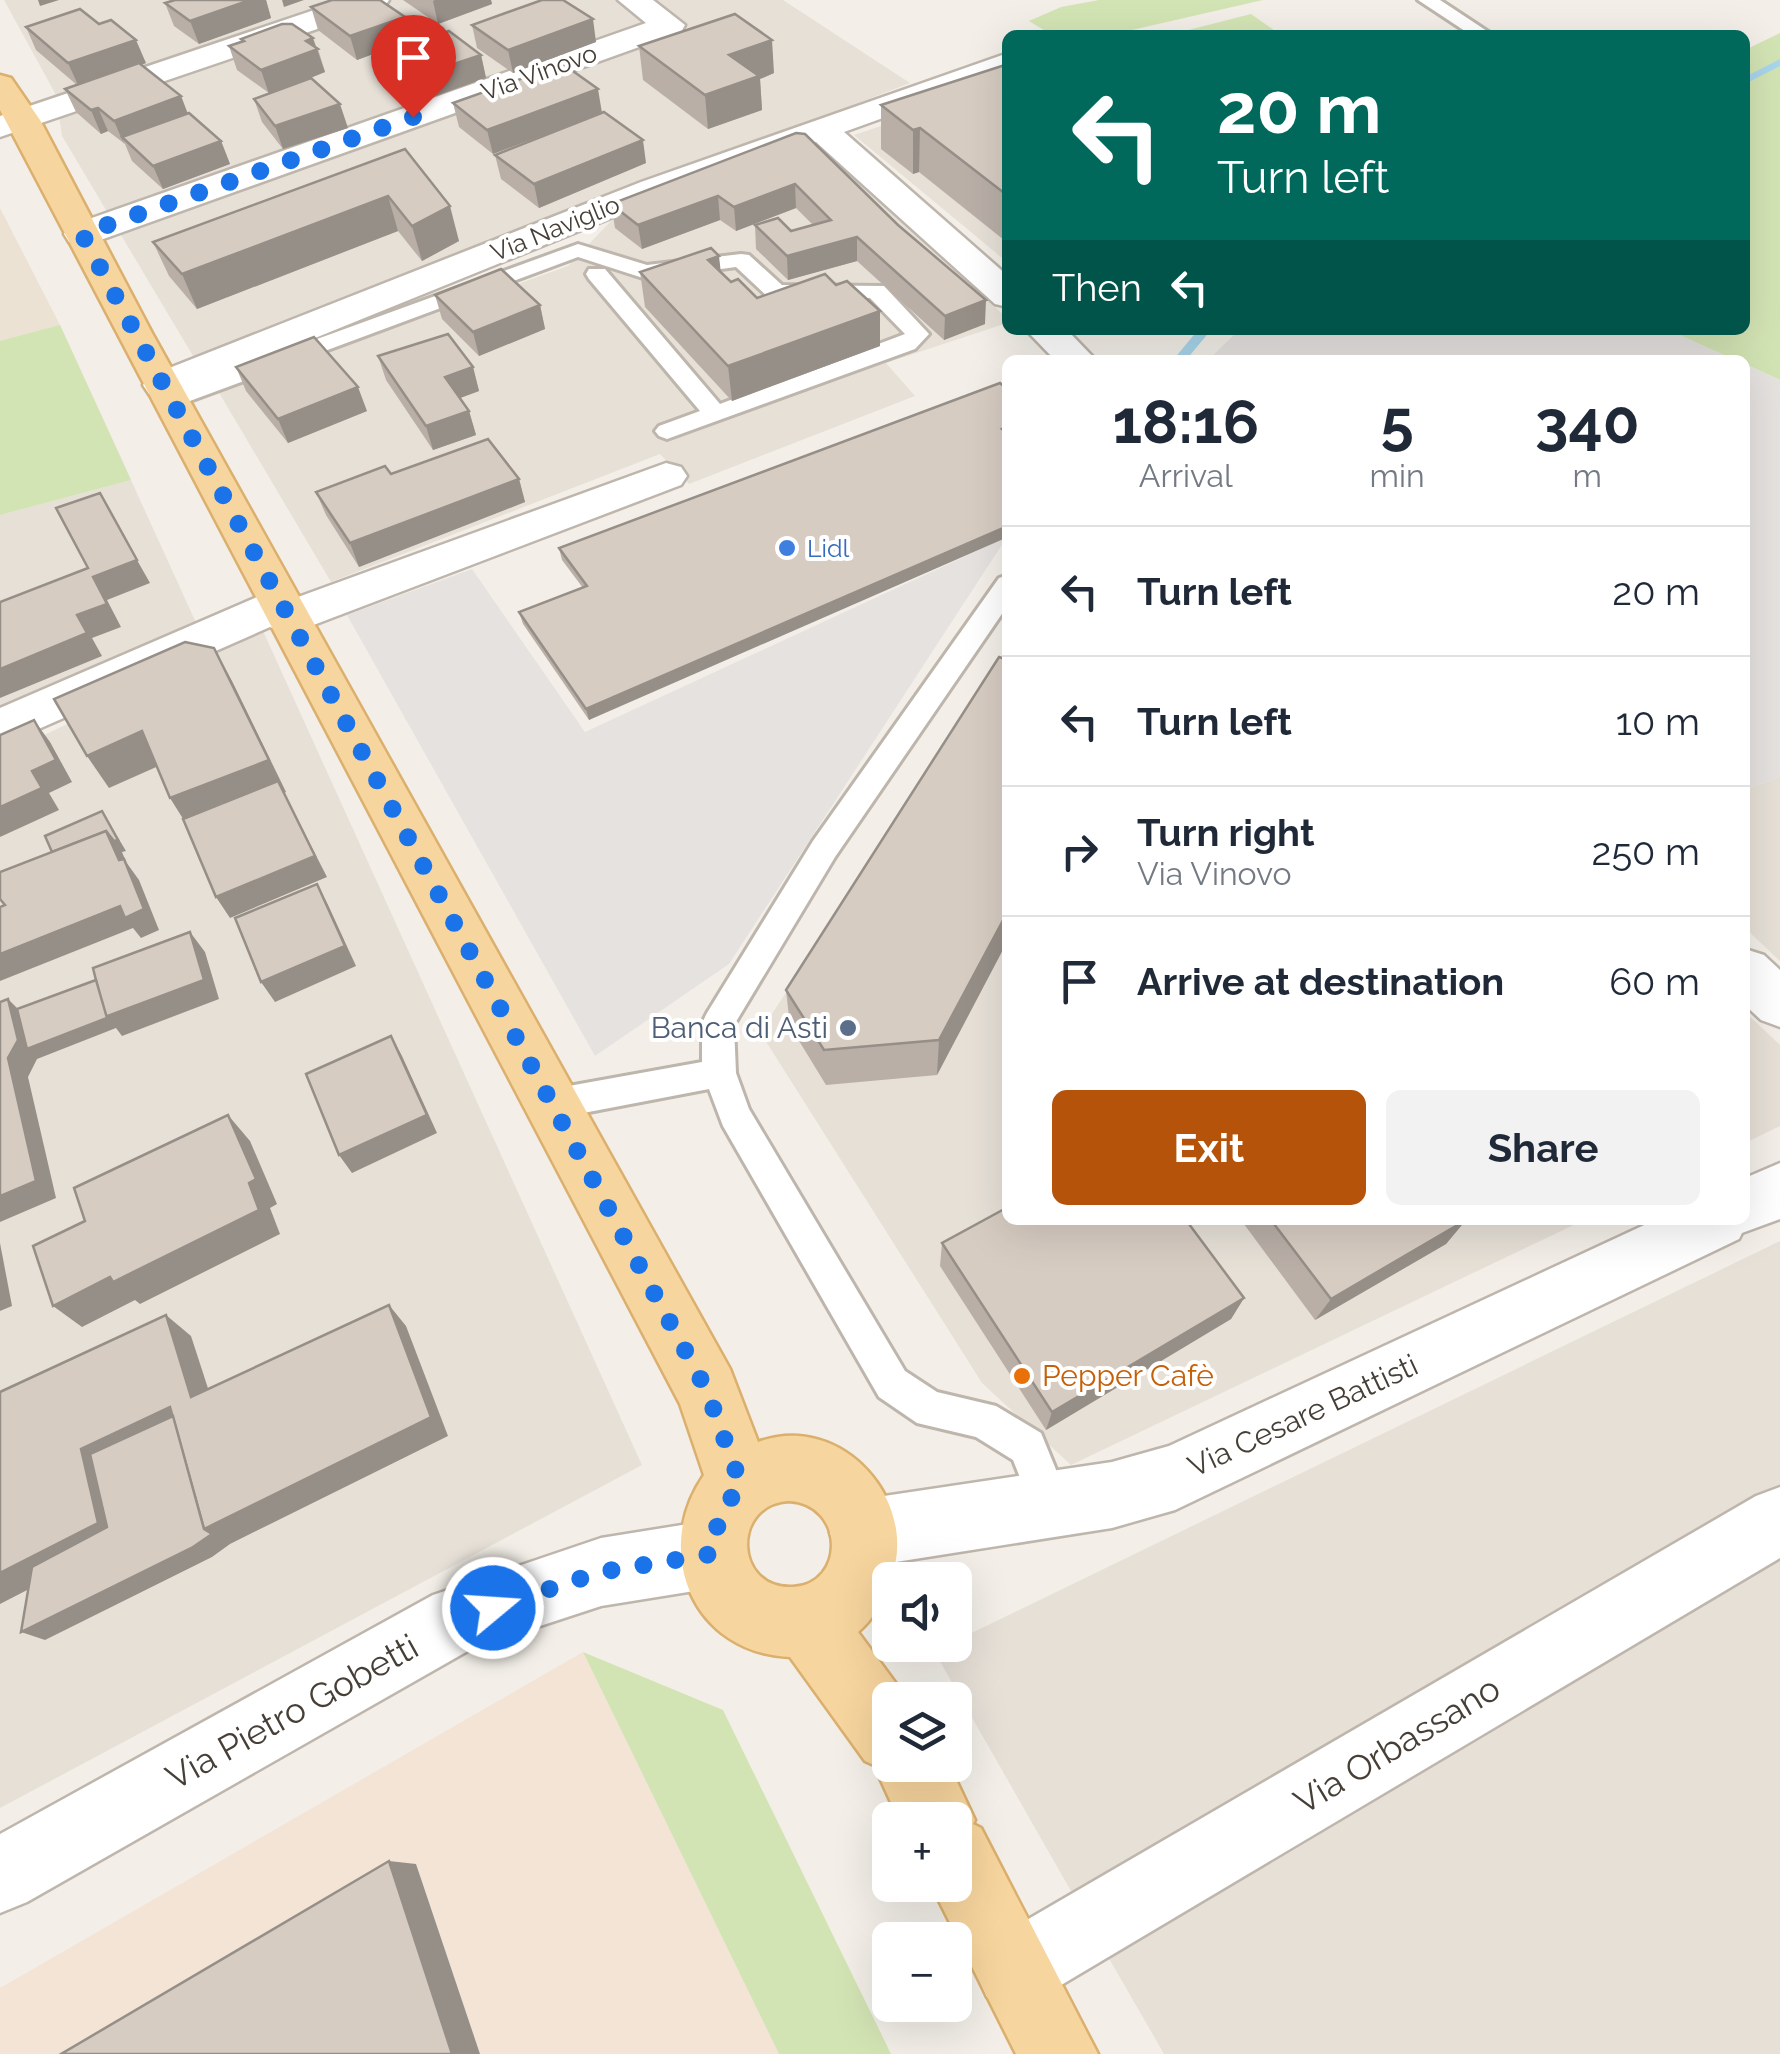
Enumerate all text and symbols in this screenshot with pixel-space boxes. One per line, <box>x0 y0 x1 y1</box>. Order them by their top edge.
pin <box>371 15 456 118</box>
icon: arrive <box>386 30 441 85</box>
street label: Via Vinovo <box>477 37 601 107</box>
text: 20 m <box>1217 67 1381 149</box>
icon: left <box>1052 70 1182 200</box>
text: Turn left <box>1217 151 1389 204</box>
street label: Via Naviglio <box>486 189 624 267</box>
icon: left <box>1162 260 1217 315</box>
text: Then <box>1052 265 1142 310</box>
text: 18:16 <box>1112 387 1259 457</box>
text: 5 <box>1380 387 1414 457</box>
text: 340 <box>1535 387 1640 457</box>
text: Arrival <box>1139 457 1233 494</box>
text: min <box>1370 457 1425 494</box>
text: m <box>1573 457 1602 494</box>
place label: Lidl <box>807 533 850 563</box>
marker: Lidl <box>776 537 798 559</box>
icon: left <box>1052 564 1107 619</box>
text: Turn left <box>1137 569 1292 614</box>
text: 20 m <box>1612 569 1700 614</box>
icon: left <box>1052 694 1107 749</box>
text: Turn left <box>1137 699 1292 744</box>
text: 10 m <box>1616 699 1700 744</box>
text: Turn right <box>1137 810 1314 855</box>
icon: right <box>1052 824 1107 879</box>
text: 250 m <box>1592 829 1700 874</box>
text: Via Vinovo <box>1137 855 1292 892</box>
icon: arrive <box>1052 954 1107 1009</box>
text: Arrive at destination <box>1137 959 1504 1004</box>
text: 60 m <box>1609 959 1700 1004</box>
place label: Banca di Asti <box>651 1010 828 1045</box>
marker: Banca di Asti <box>837 1017 859 1039</box>
button: Exit <box>1052 1090 1366 1205</box>
button: Share <box>1386 1090 1700 1205</box>
street label: Via Cesare Battisti <box>1182 1347 1423 1484</box>
place label: Pepper Cafè <box>1042 1358 1214 1393</box>
marker: Pepper Cafè <box>1011 1365 1033 1387</box>
position arrow <box>441 1556 545 1660</box>
map controls <box>872 1562 972 2022</box>
button: sound <box>872 1562 972 1662</box>
street label: Via Pietro Gobetti <box>159 1625 425 1798</box>
street label: Via Orbassano <box>1286 1667 1507 1822</box>
button: layers <box>872 1682 972 1782</box>
button: + <box>872 1802 972 1902</box>
button: − <box>872 1922 972 2022</box>

